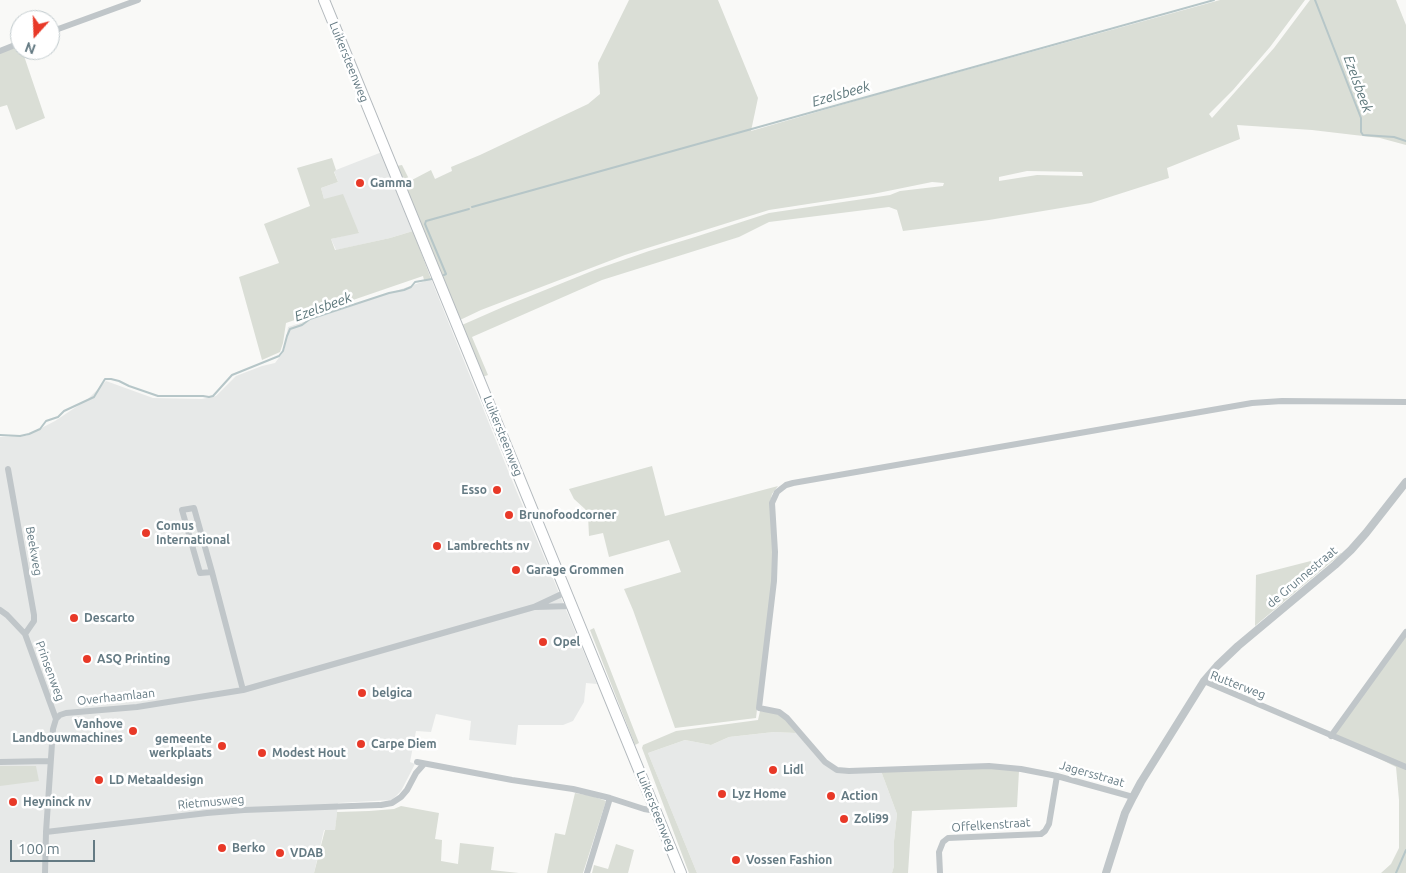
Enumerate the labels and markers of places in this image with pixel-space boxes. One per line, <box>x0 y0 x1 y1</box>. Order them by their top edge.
place label: Gamma <box>370 176 412 190</box>
marker: Gamma <box>354 177 366 189</box>
place label: Esso <box>461 483 487 497</box>
marker: Esso <box>491 484 503 496</box>
place label: Brunofoodcorner <box>519 508 616 522</box>
marker: Brunofoodcorner <box>503 509 515 521</box>
place label: Comus International <box>156 519 230 547</box>
marker: Comus International <box>140 527 152 539</box>
place label: Lambrechts nv <box>447 539 529 553</box>
marker: Lambrechts nv <box>431 540 443 552</box>
place label: Garage Grommen <box>526 563 624 577</box>
marker: Garage Grommen <box>510 564 522 576</box>
place label: Descarto <box>84 611 135 625</box>
marker: Descarto <box>68 612 80 624</box>
place label: Opel <box>553 635 580 649</box>
marker: Opel <box>537 636 549 648</box>
place label: ASQ Printing <box>97 652 170 666</box>
marker: ASQ Printing <box>81 653 93 665</box>
place label: belgica <box>372 686 412 700</box>
marker: belgica <box>356 687 368 699</box>
place label: Vanhove Landbouwmachines <box>12 717 123 745</box>
marker: Vanhove Landbouwmachines <box>127 725 139 737</box>
place label: gemeente werkplaats <box>149 732 212 760</box>
place label: Carpe Diem <box>371 737 436 751</box>
marker: Carpe Diem <box>355 738 367 750</box>
marker: gemeente werkplaats <box>216 740 228 752</box>
place label: Modest Hout <box>272 746 346 760</box>
marker: Modest Hout <box>256 747 268 759</box>
place label: Lidl <box>783 763 804 777</box>
marker: Lidl <box>767 764 779 776</box>
place label: LD Metaaldesign <box>109 773 204 787</box>
marker: LD Metaaldesign <box>93 774 105 786</box>
place label: Lyz Home <box>732 787 787 801</box>
marker: Lyz Home <box>716 788 728 800</box>
place label: Action <box>841 789 878 803</box>
marker: Action <box>825 790 837 802</box>
place label: Heyninck nv <box>23 795 91 809</box>
marker: Heyninck nv <box>7 796 19 808</box>
place label: Zoli99 <box>854 812 889 826</box>
marker: Zoli99 <box>838 813 850 825</box>
place label: Berko <box>232 841 265 855</box>
marker: Berko <box>216 842 228 854</box>
place label: VDAB <box>290 846 323 860</box>
marker: VDAB <box>274 847 286 859</box>
place label: Vossen Fashion <box>746 853 832 867</box>
marker: Vossen Fashion <box>730 854 742 866</box>

